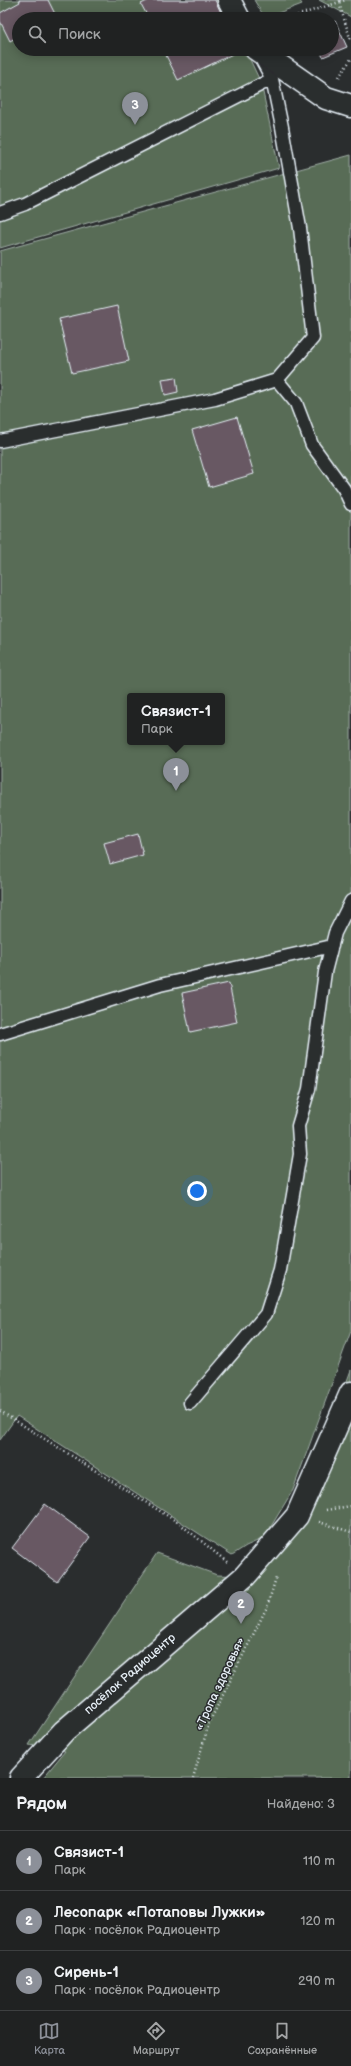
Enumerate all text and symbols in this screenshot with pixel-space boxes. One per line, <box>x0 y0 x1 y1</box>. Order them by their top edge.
search box <box>12 12 339 56</box>
icon: search <box>26 23 48 45</box>
text: Поиск <box>58 25 101 44</box>
pin: 3 <box>122 92 148 125</box>
popup <box>127 693 225 745</box>
text: Связист-1 <box>141 702 211 721</box>
text: Парк <box>141 721 173 737</box>
pin: 1 <box>163 758 189 791</box>
your location <box>187 1181 207 1201</box>
pin: 2 <box>228 1591 254 1624</box>
street label: посёлок Радиоцентр <box>81 1630 179 1718</box>
street label: «Тропа здоровья» <box>192 1635 248 1733</box>
text: Рядом <box>16 1794 67 1814</box>
text: Найдено: 3 <box>267 1796 335 1812</box>
text: Связист-1 <box>54 1843 124 1862</box>
text: 1 <box>26 1853 32 1869</box>
text: 110 m <box>303 1853 335 1869</box>
text: Парк <box>54 1862 86 1878</box>
text: Лесопарк «Потаповы Лужки» <box>54 1903 266 1922</box>
text: 2 <box>25 1913 33 1929</box>
text: 120 m <box>300 1913 335 1929</box>
text: Парк · посёлок Радиоцентр <box>54 1922 220 1938</box>
text: Сирень-1 <box>54 1963 119 1982</box>
text: 3 <box>25 1973 33 1989</box>
text: 290 m <box>298 1973 335 1989</box>
text: Парк · посёлок Радиоцентр <box>54 1982 220 1998</box>
tab: Карта <box>34 2020 65 2057</box>
tab: Маршрут <box>133 2020 180 2057</box>
tab: Сохранённые <box>248 2020 317 2057</box>

